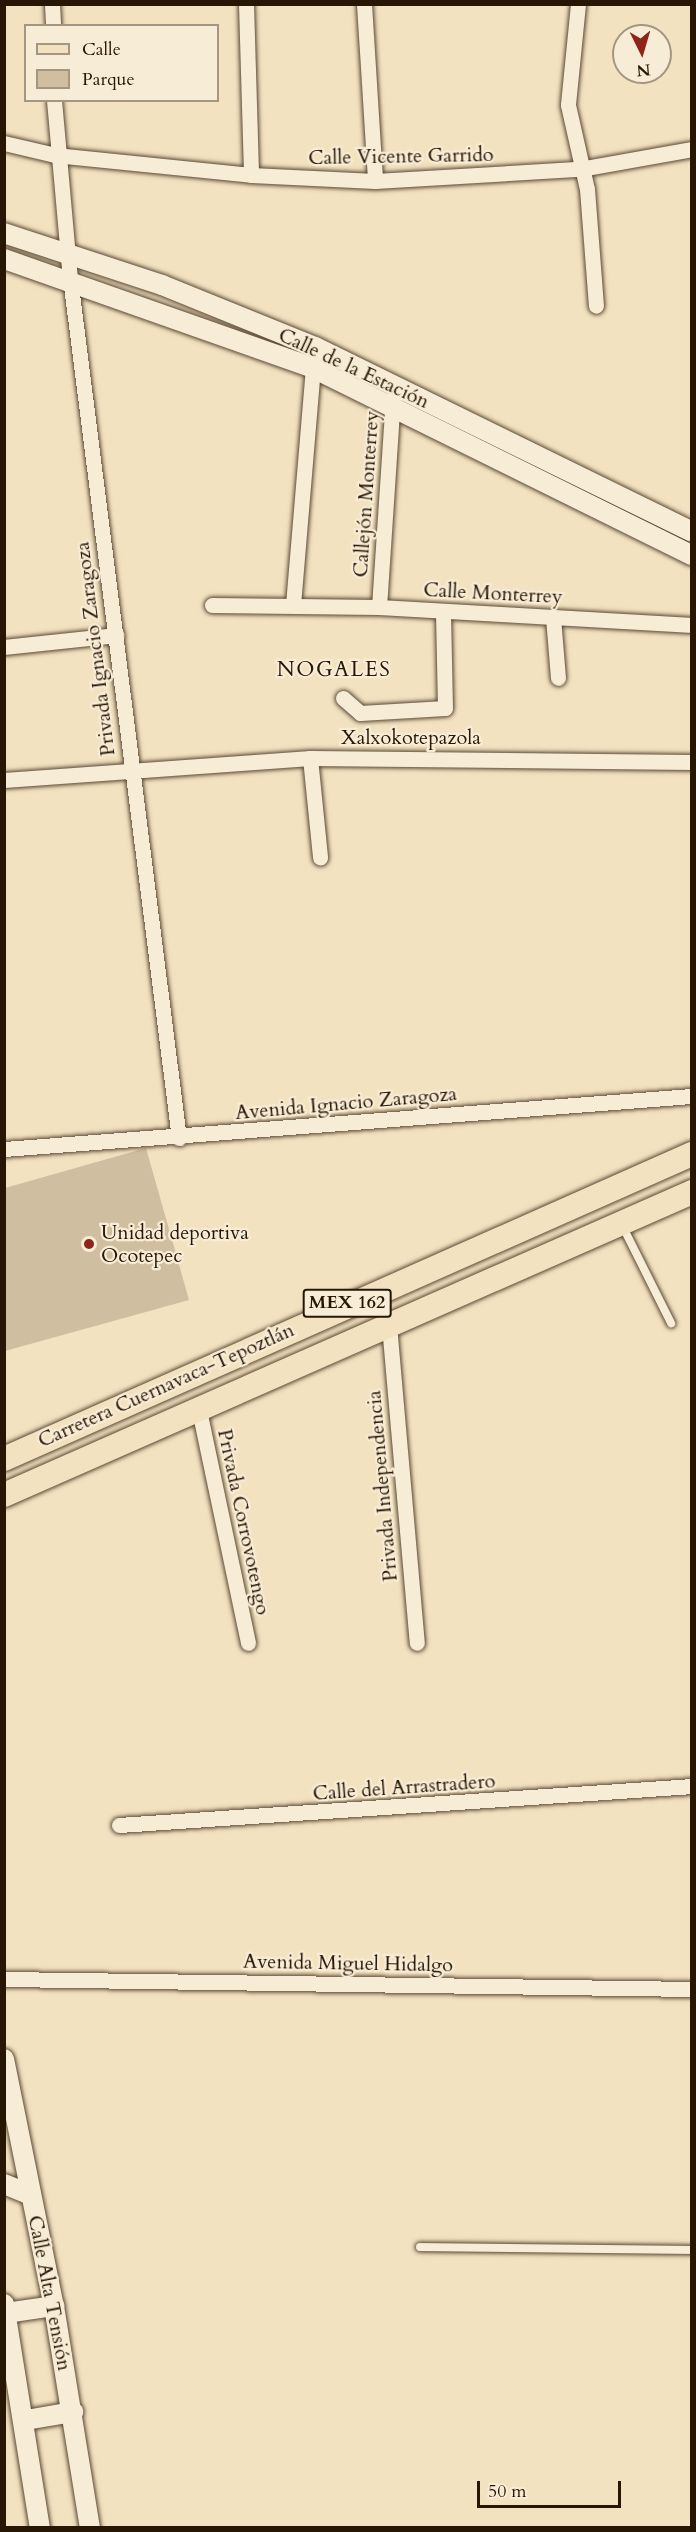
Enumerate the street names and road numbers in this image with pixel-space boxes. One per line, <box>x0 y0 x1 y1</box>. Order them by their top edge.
street label: Calle Vicente Garrido <box>308 142 494 170</box>
street label: Calle de la Estación <box>275 323 433 413</box>
street label: Callejón Monterrey <box>348 410 384 578</box>
street label: Privada Ignacio Zaragoza <box>70 541 120 757</box>
street label: Calle Monterrey <box>423 577 563 609</box>
street label: Xalxokotepazola <box>341 725 481 749</box>
street label: Avenida Ignacio Zaragoza <box>234 1081 458 1125</box>
road number: MEX 162 <box>302 1288 392 1318</box>
street label: Carretera Cuernavaca-Tepoztlán <box>34 1318 298 1452</box>
street label: Privada Independencia <box>362 1389 402 1583</box>
street label: Privada Corrovotengo <box>213 1427 275 1617</box>
street label: Calle del Arrastradero <box>312 1769 496 1805</box>
street label: Avenida Miguel Hidalgo <box>243 1949 453 1977</box>
street label: Calle Alta Tensión <box>23 2213 77 2373</box>

